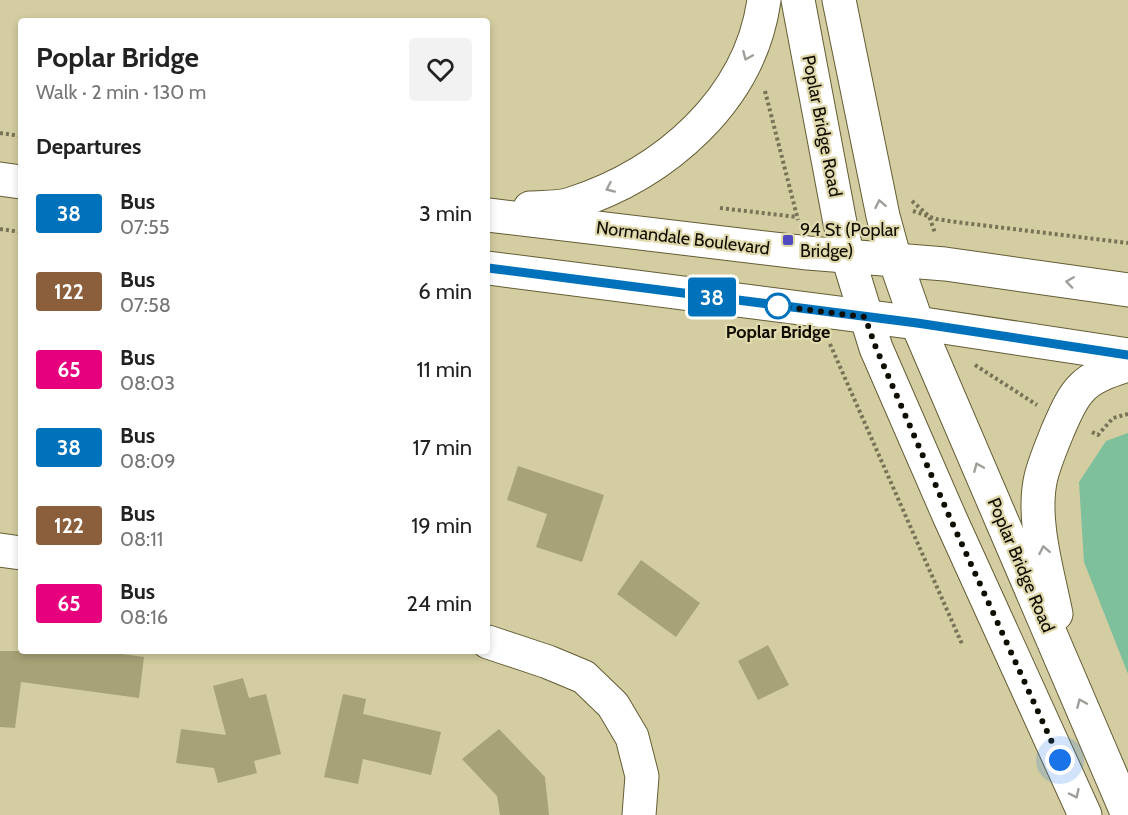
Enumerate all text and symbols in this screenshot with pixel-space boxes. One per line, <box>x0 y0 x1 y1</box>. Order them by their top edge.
button: heart <box>409 38 472 101</box>
text: Poplar Bridge <box>36 40 199 74</box>
one-way arrow <box>742 50 754 61</box>
street label: Poplar Bridge Road <box>797 53 847 199</box>
text: Walk · 2 min · 130 m <box>36 80 206 104</box>
text: Departures <box>36 133 141 160</box>
one-way arrow <box>606 180 617 192</box>
text: Bus <box>120 188 155 215</box>
one-way arrow <box>874 199 887 209</box>
text: 3 min <box>419 200 472 227</box>
text: 38 <box>57 201 81 226</box>
text: 07:55 <box>120 215 170 239</box>
street label: Normandale Boulevard <box>595 216 771 260</box>
place label: 94 St (Poplar Bridge) <box>800 219 899 262</box>
marker: 94 St (Poplar Bridge) <box>781 233 795 247</box>
text: Bus <box>120 266 155 293</box>
one-way arrow <box>1065 276 1075 288</box>
text: 6 min <box>418 278 472 305</box>
line badge: 38 <box>685 278 739 316</box>
text: 122 <box>54 279 84 304</box>
text: 38 <box>700 285 724 310</box>
text: 07:58 <box>120 293 171 317</box>
marker: Poplar Bridge <box>765 293 791 319</box>
place label: Poplar Bridge <box>726 321 830 343</box>
text: Bus <box>120 344 155 371</box>
text: 11 min <box>416 356 472 383</box>
text: 65 <box>57 357 81 382</box>
text: 08:03 <box>120 371 175 395</box>
text: Bus <box>120 422 155 449</box>
text: 17 min <box>413 434 472 461</box>
text: 38 <box>57 435 81 460</box>
text: 08:09 <box>120 449 176 473</box>
one-way arrow <box>973 462 985 473</box>
street label: Poplar Bridge Road <box>983 494 1059 636</box>
text: Bus <box>120 500 155 527</box>
text: 19 min <box>411 512 472 539</box>
text: 122 <box>54 513 84 538</box>
text: 08:11 <box>120 527 163 551</box>
one-way arrow <box>1038 545 1051 555</box>
text: Bus <box>120 578 155 605</box>
text: 24 min <box>407 590 472 617</box>
text: 65 <box>57 591 81 616</box>
text: 08:16 <box>120 605 168 629</box>
one-way arrow <box>1076 699 1088 710</box>
your location <box>1045 745 1075 775</box>
one-way arrow <box>1068 787 1080 798</box>

